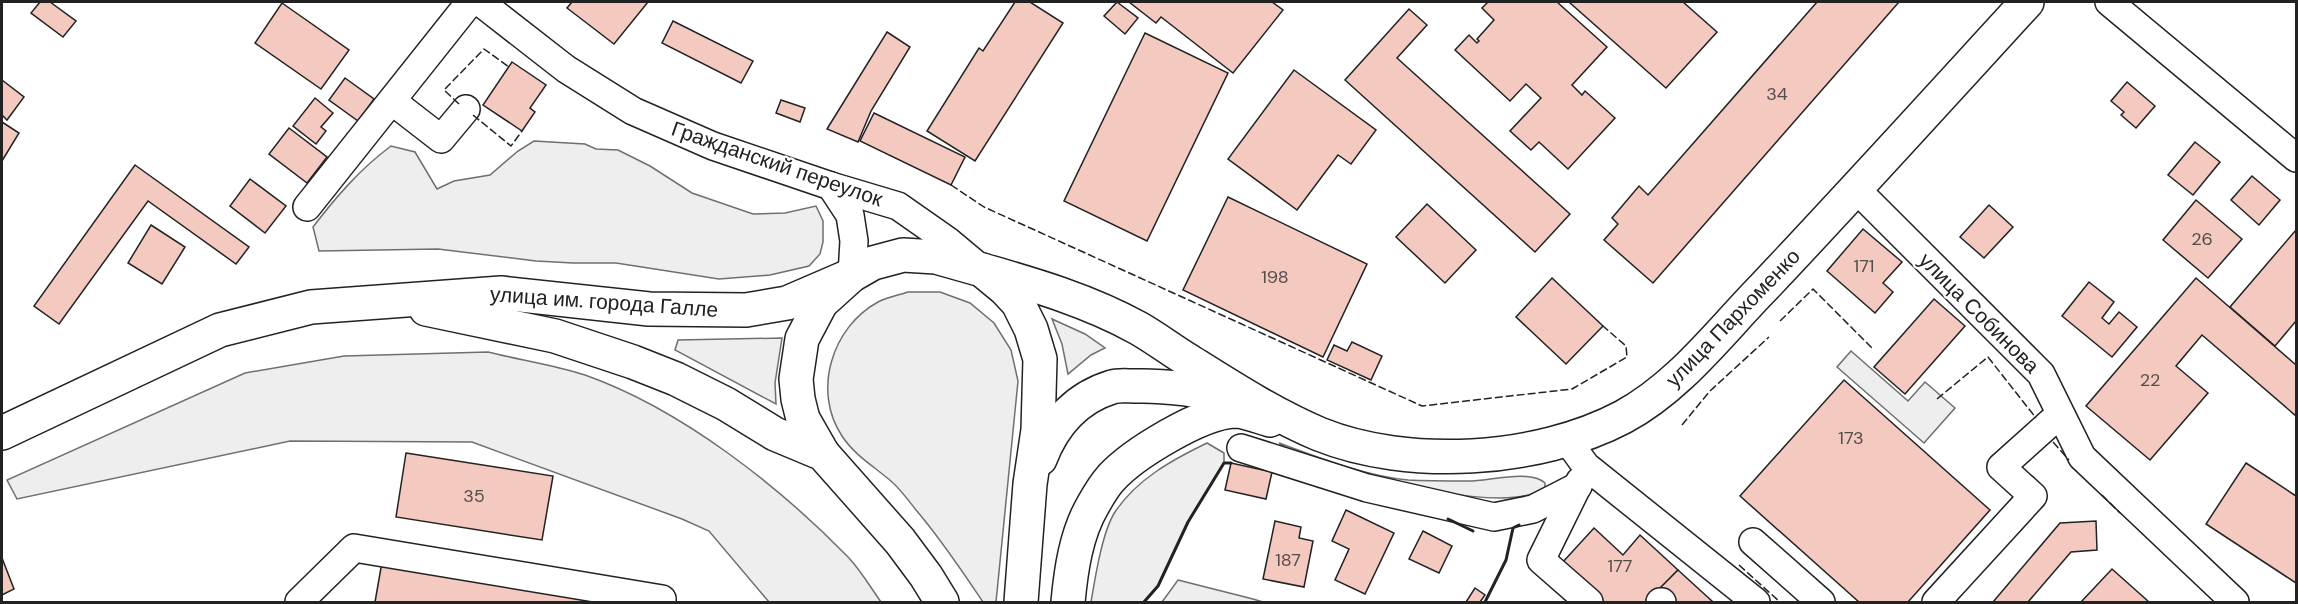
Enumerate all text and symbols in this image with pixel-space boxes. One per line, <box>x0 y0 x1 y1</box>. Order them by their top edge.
house number: 34 <box>1766 82 1788 106</box>
street label: Гражданский переулок <box>668 115 887 214</box>
house number: 26 <box>2191 227 2213 251</box>
street label: улица Пархоменко <box>1660 243 1806 393</box>
street label: улица Собинова <box>1913 247 2046 380</box>
house number: 171 <box>1854 254 1874 278</box>
house number: 198 <box>1261 265 1289 289</box>
street label: улица им. города Галле <box>489 280 719 324</box>
house number: 22 <box>2140 368 2160 392</box>
house number: 173 <box>1838 426 1864 450</box>
house number: 35 <box>463 484 485 508</box>
house number: 187 <box>1275 548 1301 572</box>
house number: 177 <box>1608 554 1632 578</box>

